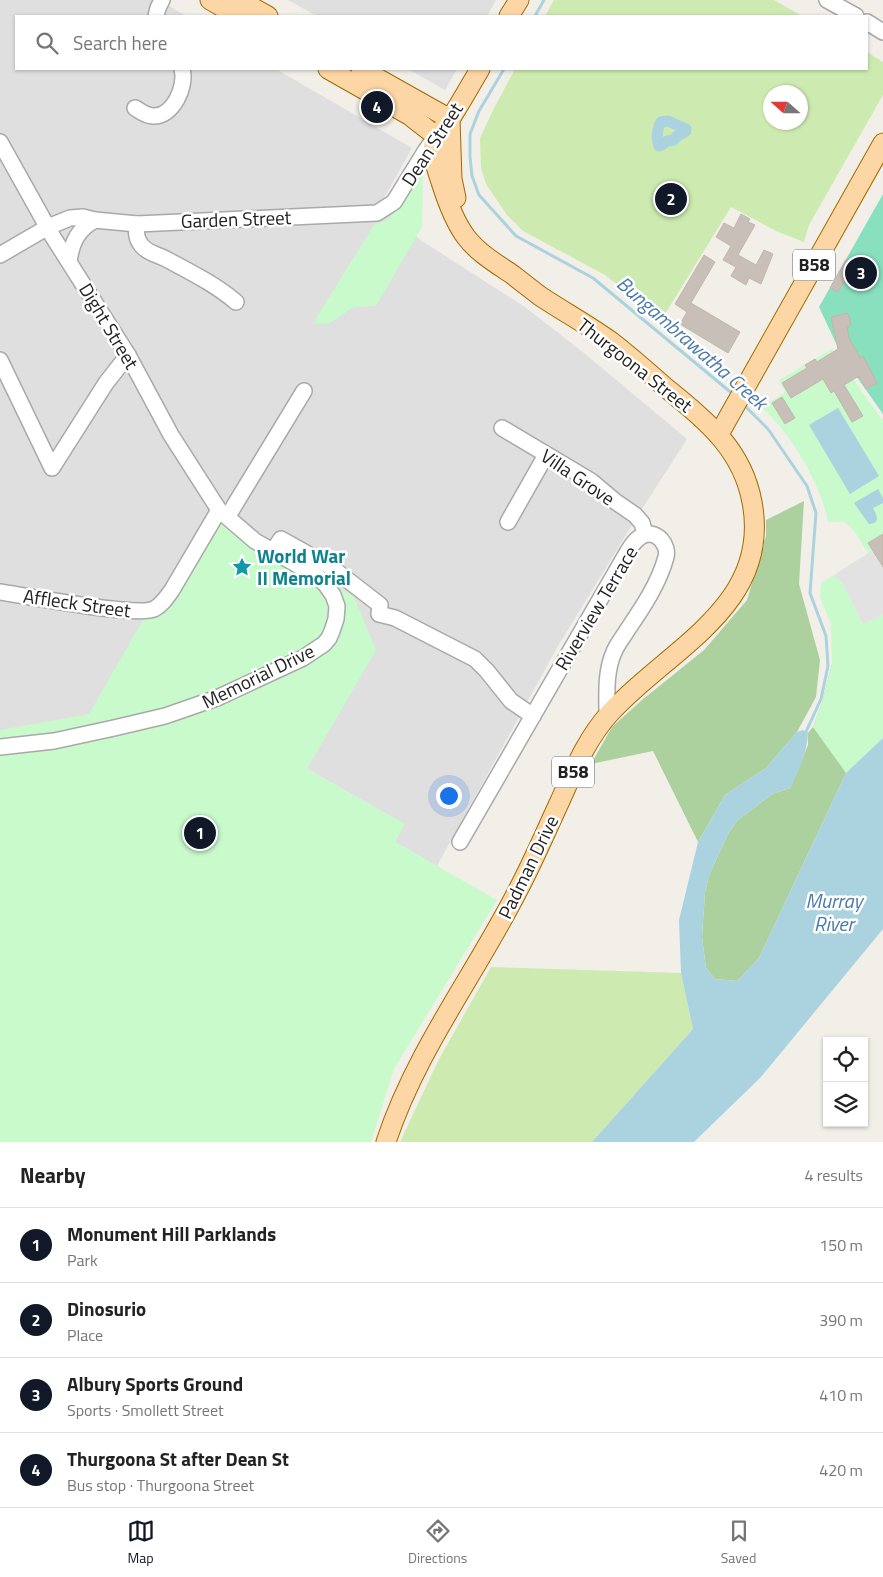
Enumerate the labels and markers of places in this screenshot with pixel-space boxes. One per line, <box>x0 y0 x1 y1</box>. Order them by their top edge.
pin: 4 <box>361 88 393 126</box>
pin: 2 <box>655 180 687 218</box>
pin: 3 <box>845 254 877 292</box>
place label: World War II Memorial <box>257 541 351 592</box>
place icon: World War II Memorial <box>231 556 253 578</box>
pin: 1 <box>184 814 216 852</box>

